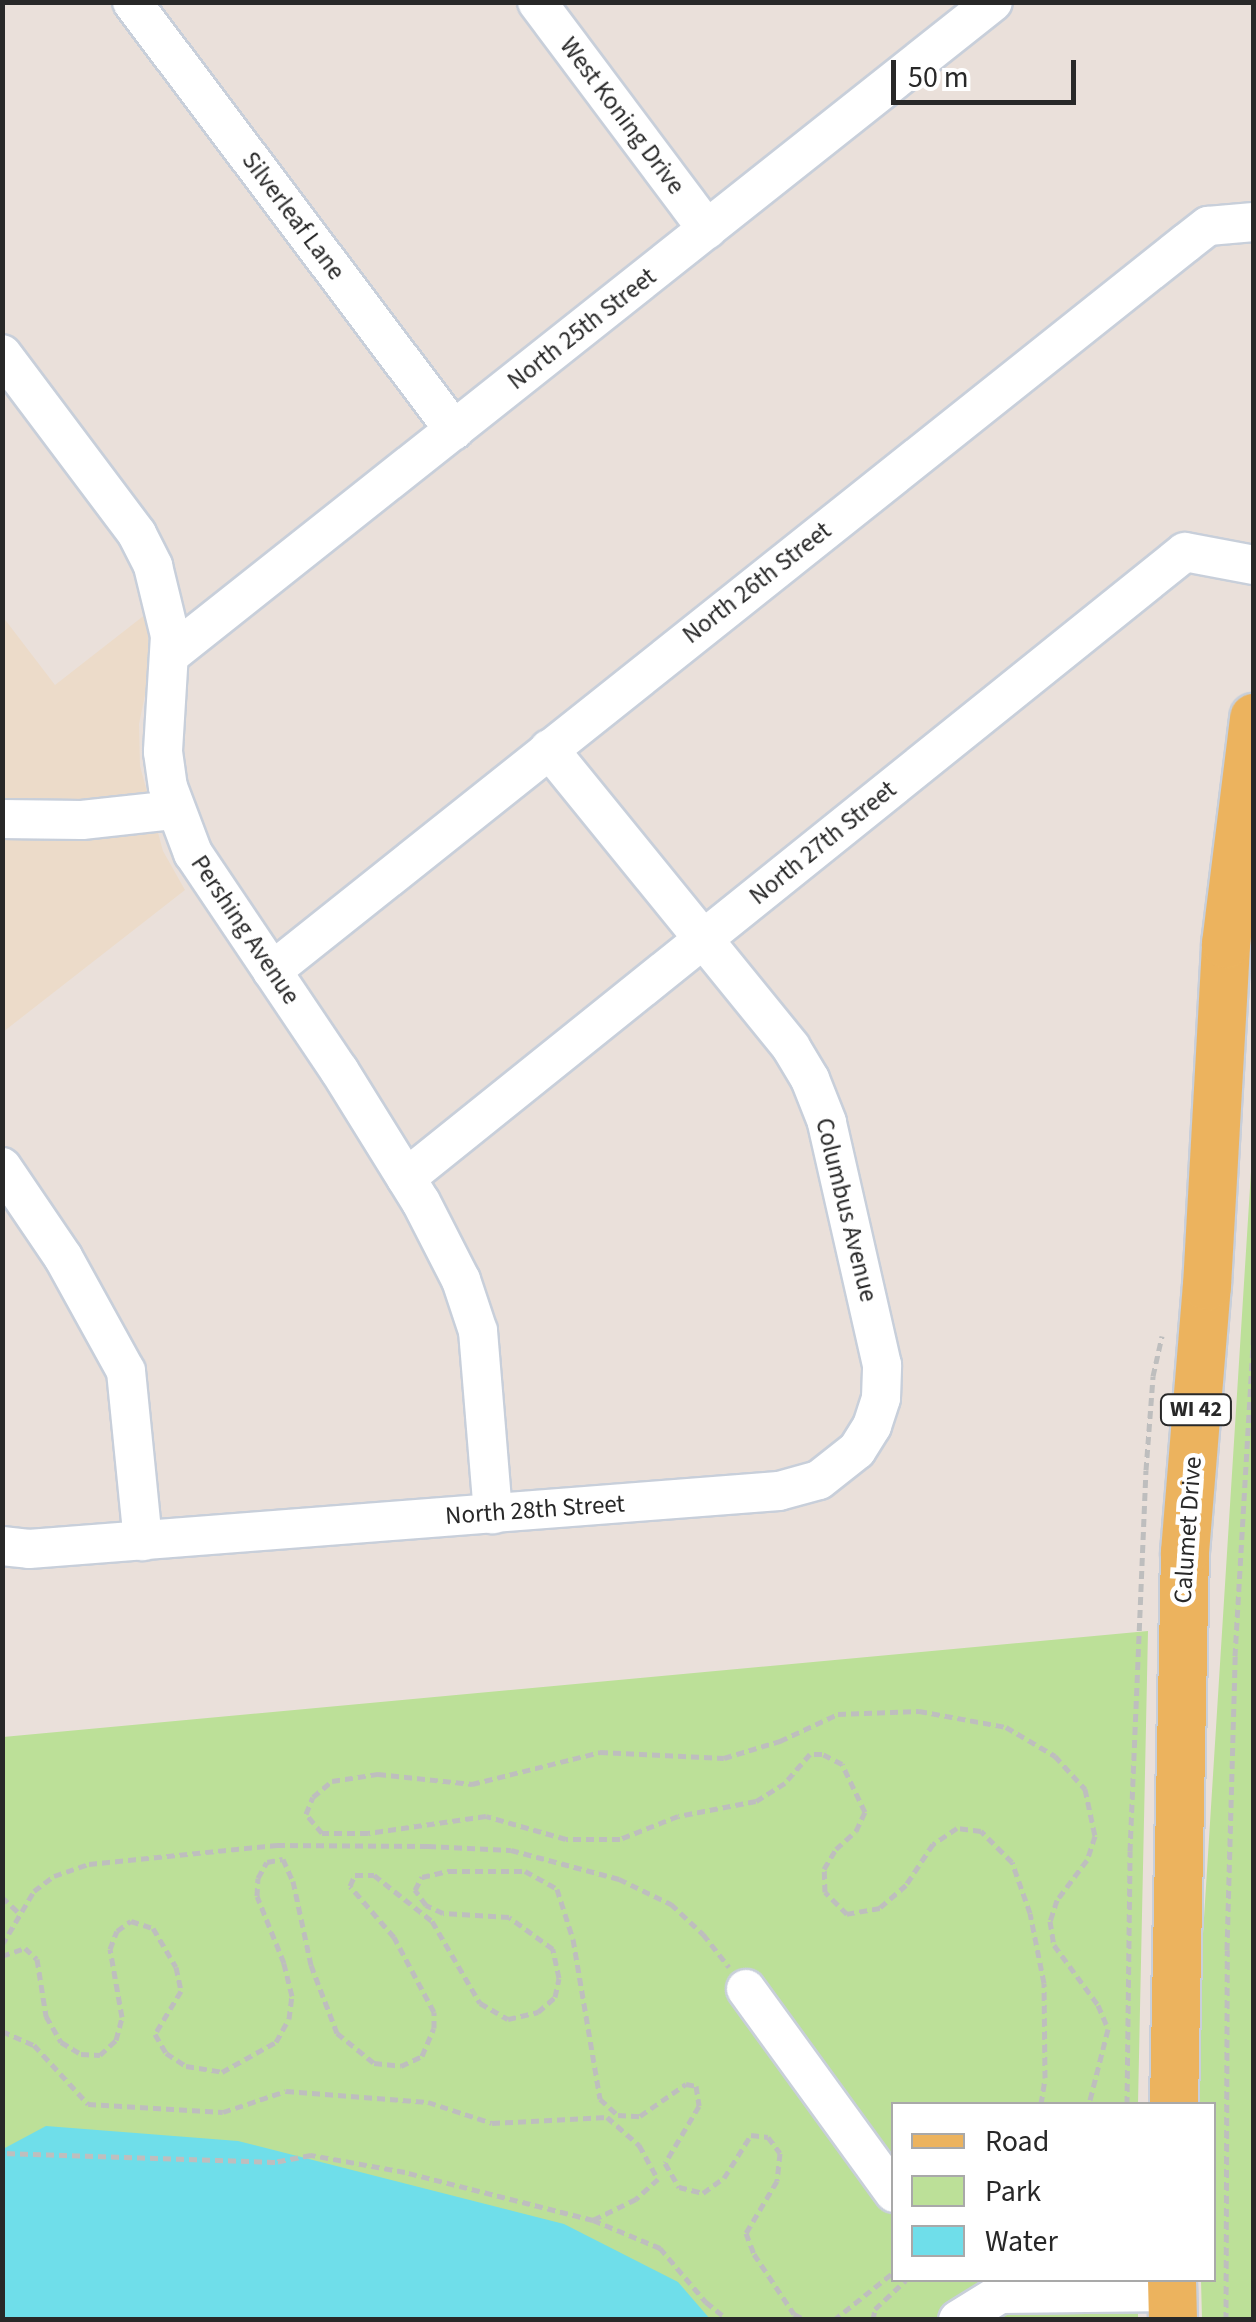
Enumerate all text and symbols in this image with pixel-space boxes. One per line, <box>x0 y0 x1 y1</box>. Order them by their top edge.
street label: West Koning Drive <box>553 32 691 200</box>
scale bar <box>896 40 1081 102</box>
text: 50 m <box>908 56 969 99</box>
street label: Silverleaf Lane <box>235 146 351 286</box>
street label: North 25th Street <box>502 262 662 396</box>
street label: North 26th Street <box>677 516 837 650</box>
street label: North 27th Street <box>744 775 902 911</box>
street label: Pershing Avenue <box>184 850 306 1010</box>
street label: Columbus Avenue <box>809 1115 883 1305</box>
road number: WI 42 <box>1158 1393 1234 1427</box>
street label: Calumet Drive <box>1168 1455 1208 1605</box>
street label: North 28th Street <box>444 1489 626 1531</box>
legend <box>891 2102 1216 2282</box>
text: Road <box>985 2120 1049 2163</box>
text: Park <box>985 2170 1041 2213</box>
text: Water <box>985 2220 1058 2263</box>

